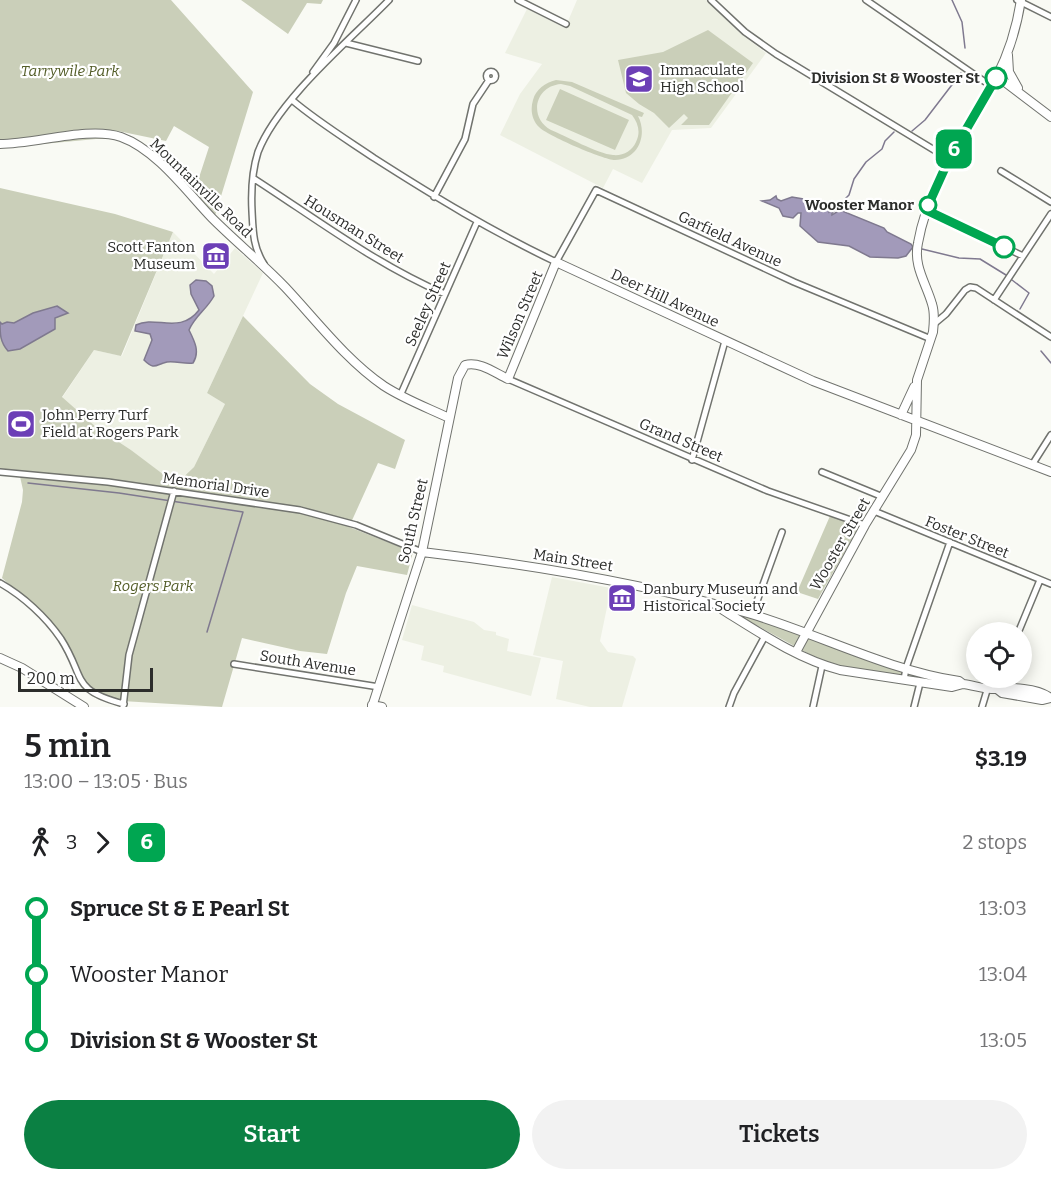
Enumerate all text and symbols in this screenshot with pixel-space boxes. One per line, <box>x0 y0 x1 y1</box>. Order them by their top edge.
place label: Immaculate High School <box>660 61 745 96</box>
park label: Tarrywile Park <box>21 62 120 80</box>
school or university icon: Immaculate High School <box>623 63 655 95</box>
marker: Division St & Wooster St <box>985 67 1007 89</box>
place label: Division St & Wooster St <box>811 69 980 87</box>
line badge: 6 <box>934 130 974 168</box>
street label: Mountainville Road <box>146 135 256 241</box>
text: 6 <box>948 136 960 162</box>
street label: Housman Street <box>301 191 408 267</box>
place label: Wooster Manor <box>805 196 914 214</box>
marker: Wooster Manor <box>919 196 937 214</box>
street label: Garfield Avenue <box>675 207 785 271</box>
unlabelled marker <box>993 236 1015 258</box>
place label: Scott Fanton Museum <box>107 238 196 273</box>
museum icon: Scott Fanton Museum <box>200 240 232 272</box>
street label: Seeley Street <box>401 258 455 349</box>
street label: Deer Hill Avenue <box>608 265 722 331</box>
street label: Wilson Street <box>493 268 547 362</box>
place label: John Perry Turf Field at Rogers Park <box>41 406 179 441</box>
sports icon: John Perry Turf Field at Rogers Park <box>5 408 37 440</box>
street label: Grand Street <box>636 414 726 466</box>
street label: Memorial Drive <box>162 469 270 501</box>
street label: South Street <box>394 476 432 565</box>
street label: Wooster Street <box>806 494 874 594</box>
street label: Foster Street <box>922 512 1012 562</box>
street label: Main Street <box>532 545 615 575</box>
park label: Rogers Park <box>112 577 194 595</box>
place label: Danbury Museum and Historical Society <box>643 580 798 615</box>
museum icon: Danbury Museum and Historical Society <box>606 582 638 614</box>
map controls <box>966 622 1032 688</box>
button: locate <box>966 622 1032 688</box>
street label: South Avenue <box>259 647 357 679</box>
scale bar <box>18 665 153 692</box>
text: 200 m <box>27 669 75 688</box>
text: 5 min <box>24 726 111 766</box>
text: $3.19 <box>975 745 1027 772</box>
text: 13:00 – 13:05 · Bus <box>24 769 188 793</box>
icon: walk <box>24 826 57 859</box>
icon: forward <box>86 826 119 859</box>
text: 6 <box>140 829 153 855</box>
text: 3 <box>66 830 77 854</box>
text: 2 stops <box>963 830 1027 854</box>
text: Spruce St & E Pearl St <box>70 895 289 922</box>
text: 13:03 <box>979 896 1027 920</box>
text: Wooster Manor <box>70 961 228 988</box>
text: 13:04 <box>979 962 1027 986</box>
text: Division St & Wooster St <box>70 1027 318 1054</box>
text: 13:05 <box>980 1028 1027 1052</box>
button: Start <box>24 1100 520 1169</box>
button: Tickets <box>532 1100 1027 1169</box>

